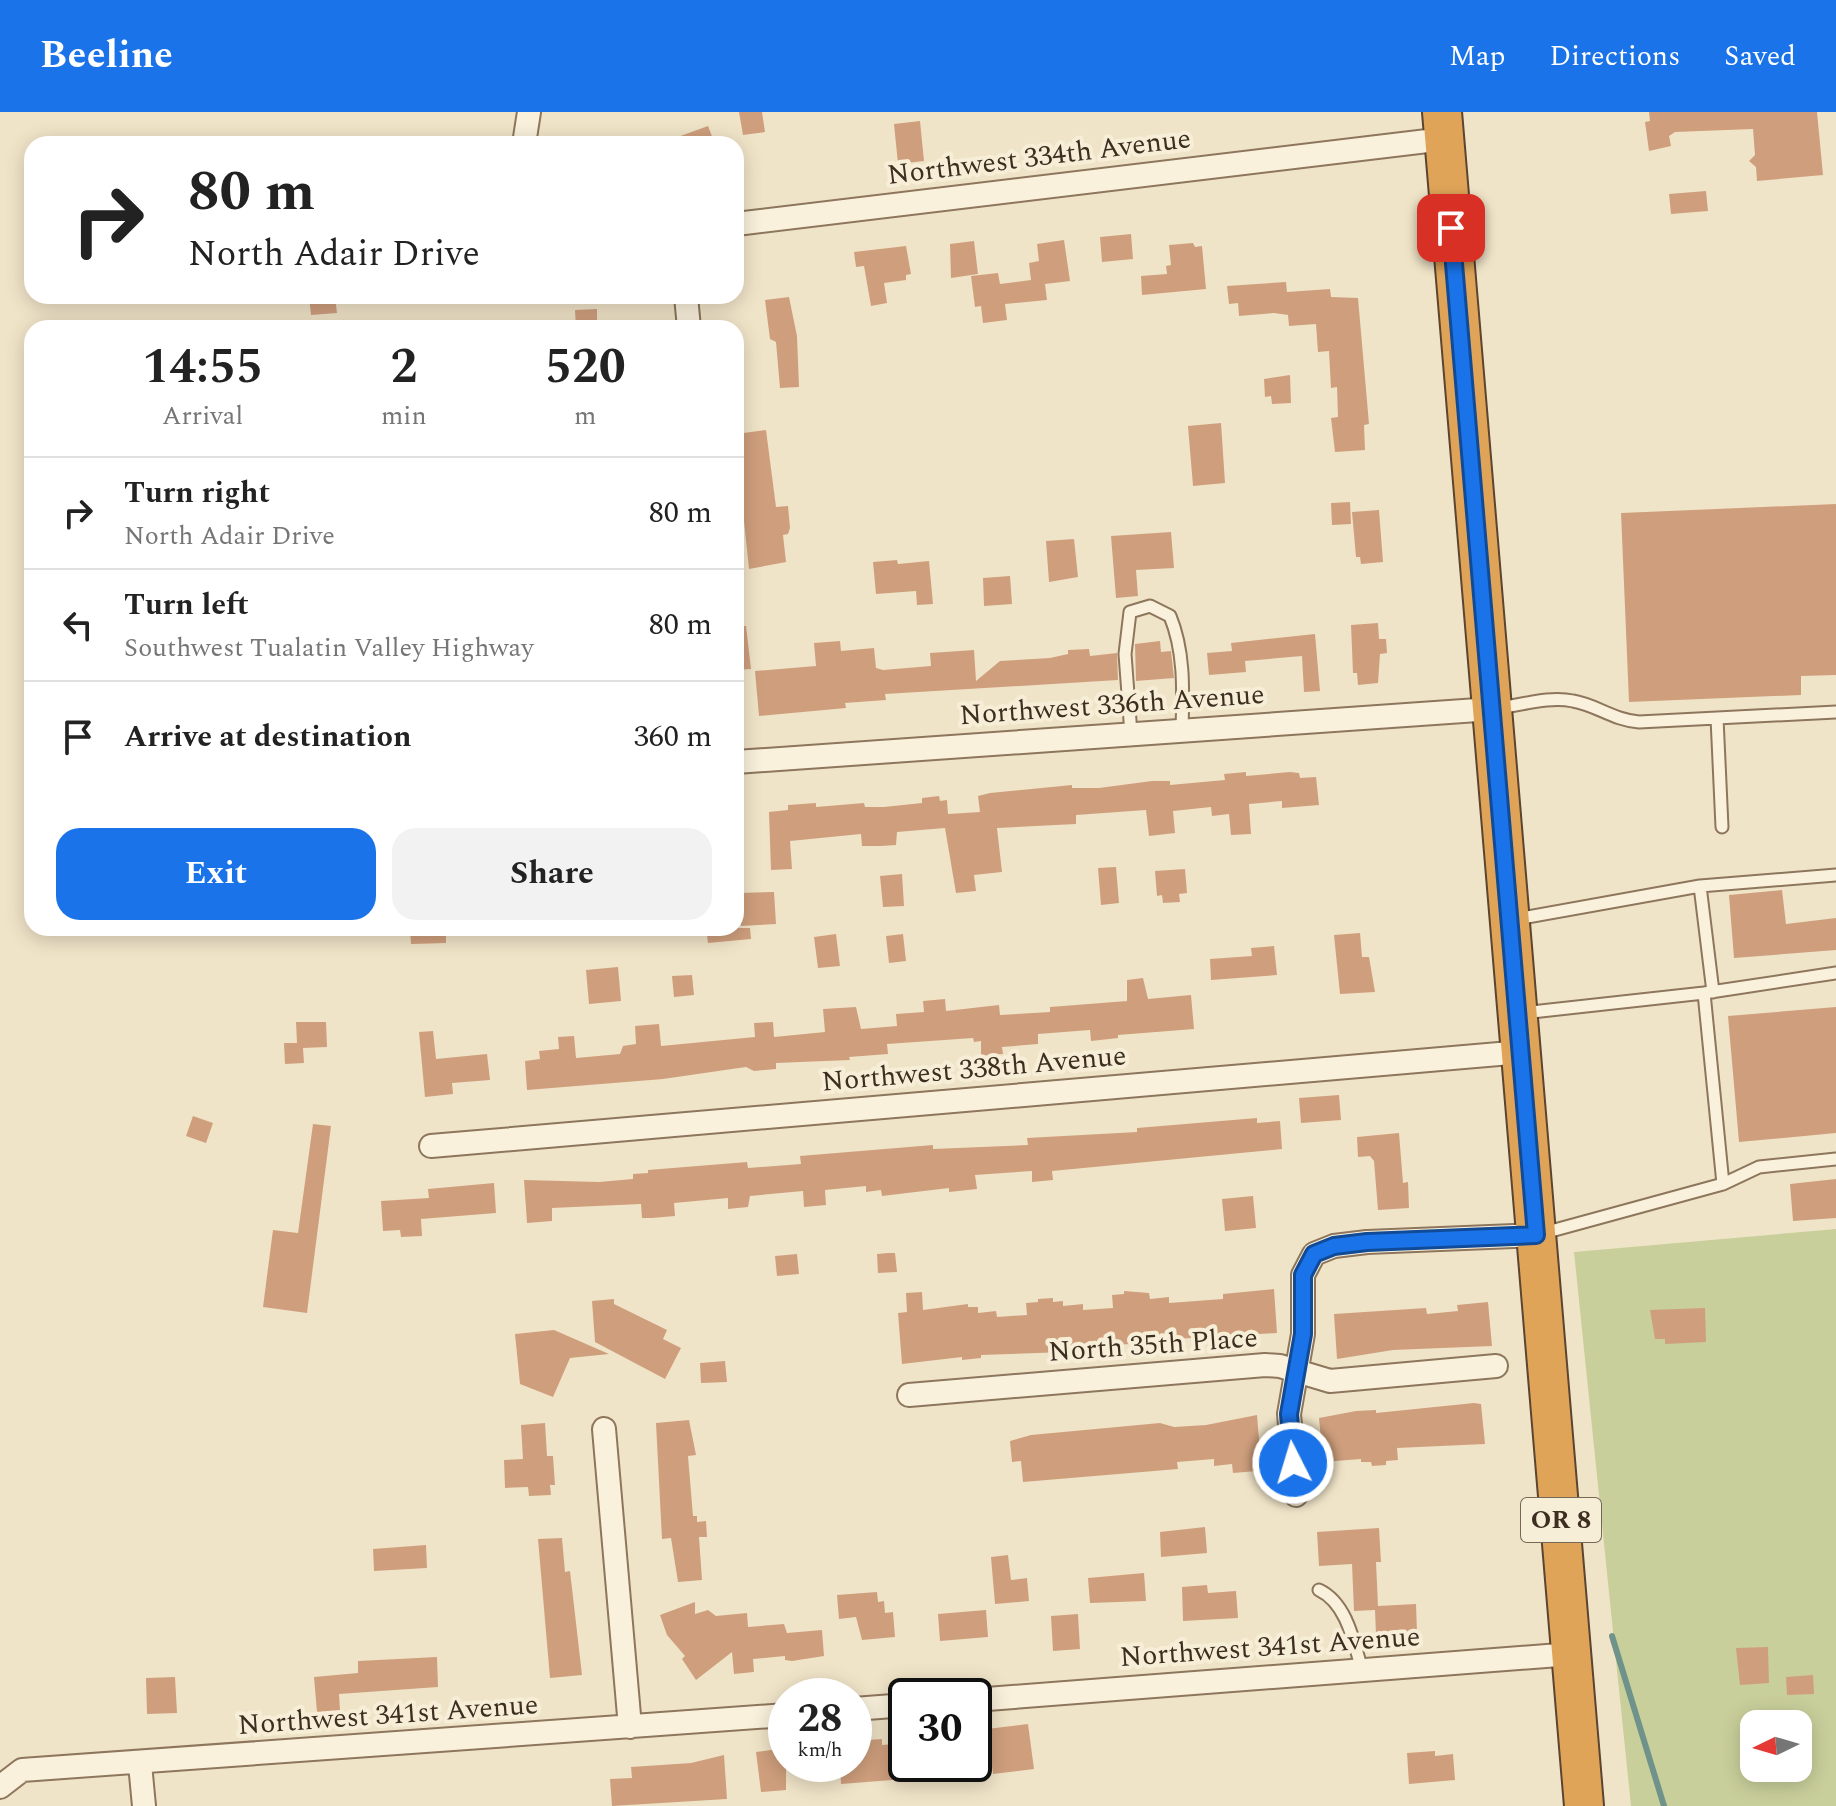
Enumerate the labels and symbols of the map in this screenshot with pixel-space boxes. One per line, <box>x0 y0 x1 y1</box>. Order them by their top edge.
street label: Northwest 334th Avenue <box>885 117 1193 197</box>
pin <box>1417 194 1485 262</box>
street label: Northwest 336th Avenue <box>958 673 1266 737</box>
street label: Northwest 338th Avenue <box>820 1034 1128 1104</box>
street label: North 35th Place <box>1047 1316 1259 1374</box>
position arrow <box>1251 1421 1335 1505</box>
road number: OR 8 <box>1521 1498 1601 1542</box>
street label: Northwest 341st Avenue <box>1118 1615 1422 1679</box>
speed limit sign: 30 <box>888 1678 992 1782</box>
street label: Northwest 341st Avenue <box>236 1683 540 1747</box>
north arrow <box>1740 1710 1812 1782</box>

